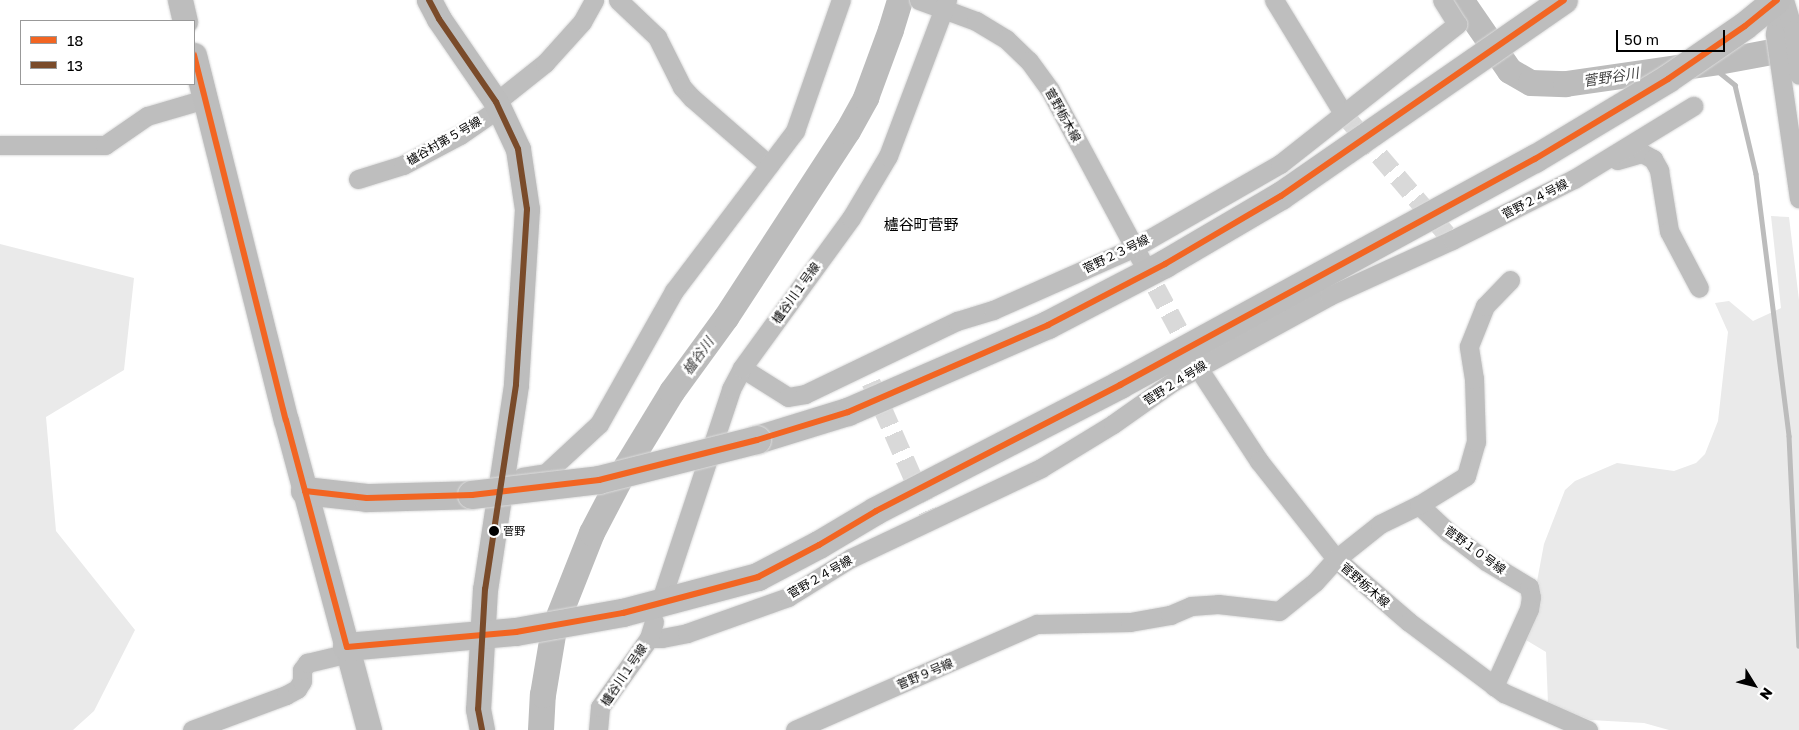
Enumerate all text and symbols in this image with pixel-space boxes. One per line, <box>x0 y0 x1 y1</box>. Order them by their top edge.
legend <box>20 20 195 85</box>
scale bar <box>1619 20 1728 52</box>
text: 50 m <box>1624 30 1659 48</box>
text: 18 <box>67 31 83 49</box>
text: 13 <box>67 56 83 74</box>
water label: 菅野谷川 <box>1582 64 1640 90</box>
street label: 菅野栃木線 <box>1042 85 1084 145</box>
street label: 櫨谷村第５号線 <box>404 114 484 168</box>
street label: 菅野２４号線 <box>1500 176 1570 222</box>
district label: 櫨谷町菅野 <box>884 216 958 234</box>
street label: 菅野２３号線 <box>1080 232 1152 276</box>
street label: 櫨谷川１号線 <box>769 260 823 326</box>
water label: 櫨谷川 <box>679 334 717 378</box>
street label: 菅野２４号線 <box>1141 358 1209 408</box>
street label: 菅野１０号線 <box>1442 523 1508 577</box>
place label: 菅野 <box>503 524 525 538</box>
marker: 菅野 <box>489 526 499 536</box>
street label: 菅野２４号線 <box>785 553 855 601</box>
street label: 菅野栃木線 <box>1338 560 1392 610</box>
street label: 櫨谷川１号線 <box>598 641 650 709</box>
street label: 菅野９号線 <box>895 656 955 692</box>
north arrow <box>1729 660 1779 710</box>
text: N <box>1757 685 1777 703</box>

